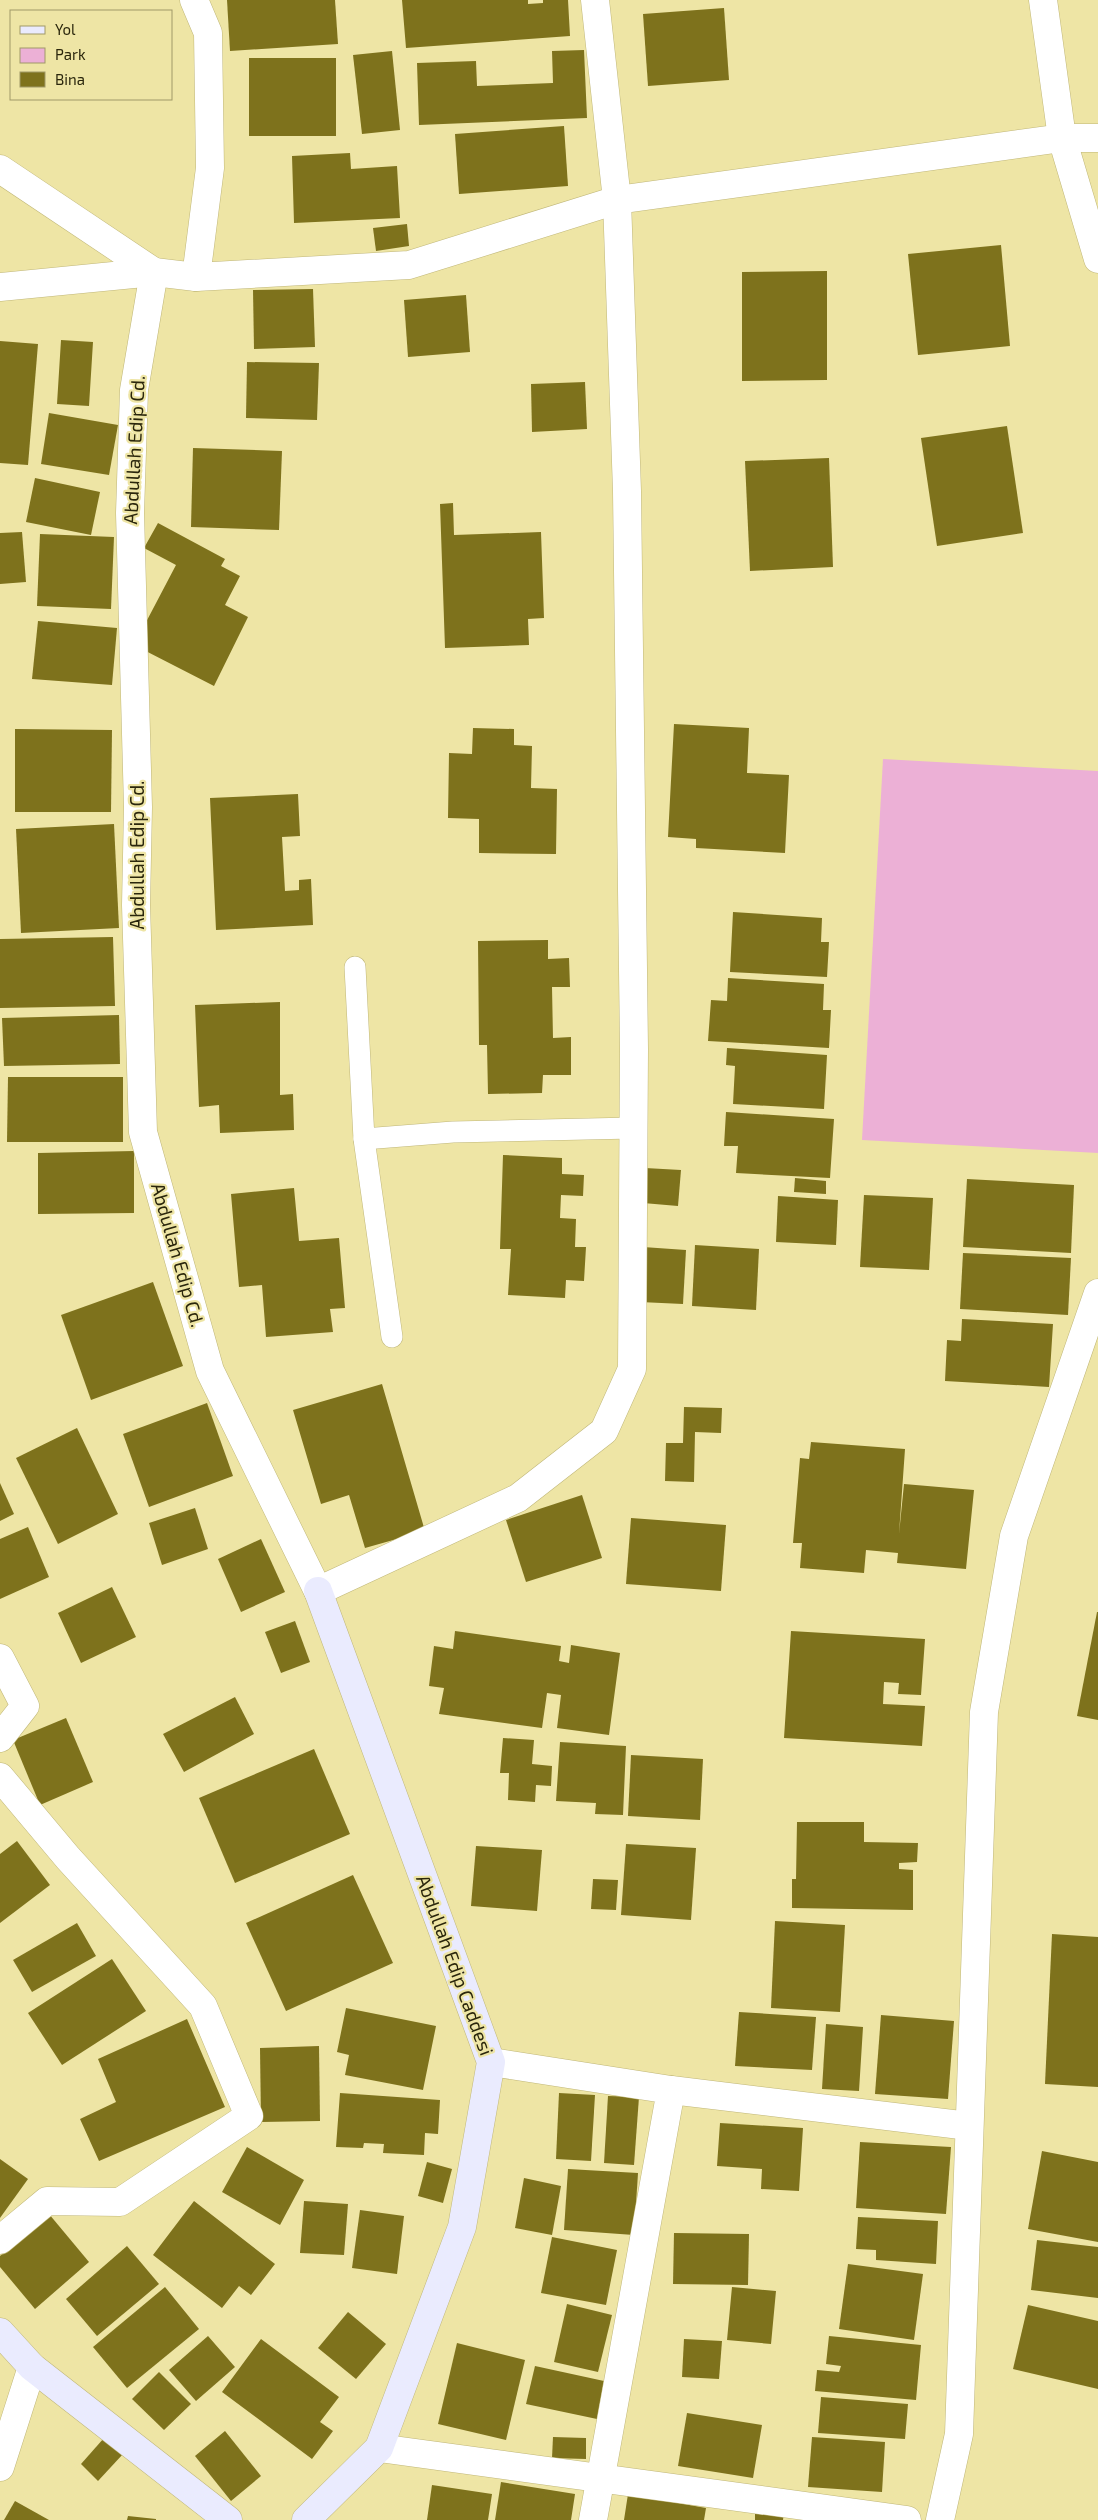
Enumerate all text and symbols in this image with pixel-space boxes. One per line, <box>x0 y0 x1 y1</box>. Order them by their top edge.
legend <box>10 10 172 100</box>
text: Yol <box>55 20 76 38</box>
text: Park <box>55 45 86 63</box>
text: Bina <box>55 70 85 88</box>
street label: Abdullah Edip Cd. <box>118 375 149 525</box>
street label: Abdullah Edip Cd. <box>125 781 148 929</box>
street label: Abdullah Edip Cd. <box>147 1180 210 1330</box>
street label: Abdullah Edip Caddesi <box>412 1871 499 2058</box>

